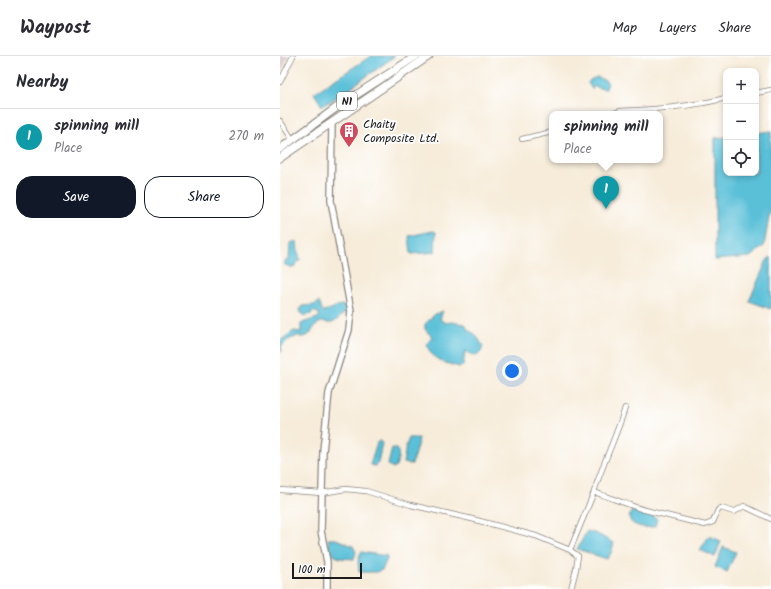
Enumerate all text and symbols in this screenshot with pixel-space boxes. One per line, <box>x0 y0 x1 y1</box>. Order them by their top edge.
text: Waypost <box>20 13 91 43</box>
text: Map <box>613 17 637 39</box>
text: Layers <box>659 17 697 39</box>
text: Share <box>719 17 751 39</box>
map controls <box>723 68 759 176</box>
button: + <box>723 68 759 104</box>
text: Nearby <box>16 69 68 96</box>
road number: N1 <box>337 92 357 110</box>
button: − <box>723 104 759 140</box>
popup <box>549 111 663 163</box>
text: spinning mill <box>54 114 139 138</box>
place label: Chaity Composite Ltd. <box>363 115 439 148</box>
text: spinning mill <box>564 115 648 139</box>
building icon: Chaity Composite Ltd. <box>338 120 360 148</box>
text: 1 <box>27 126 31 147</box>
text: 270 m <box>228 126 264 147</box>
text: Place <box>54 138 82 159</box>
text: Place <box>564 139 592 160</box>
button: locate <box>723 140 759 176</box>
button: Save <box>16 176 136 218</box>
button: Share <box>144 176 264 218</box>
pin: 1 <box>593 176 619 209</box>
your location <box>502 361 522 381</box>
scale bar <box>292 561 362 580</box>
text: 100 m <box>298 561 326 579</box>

